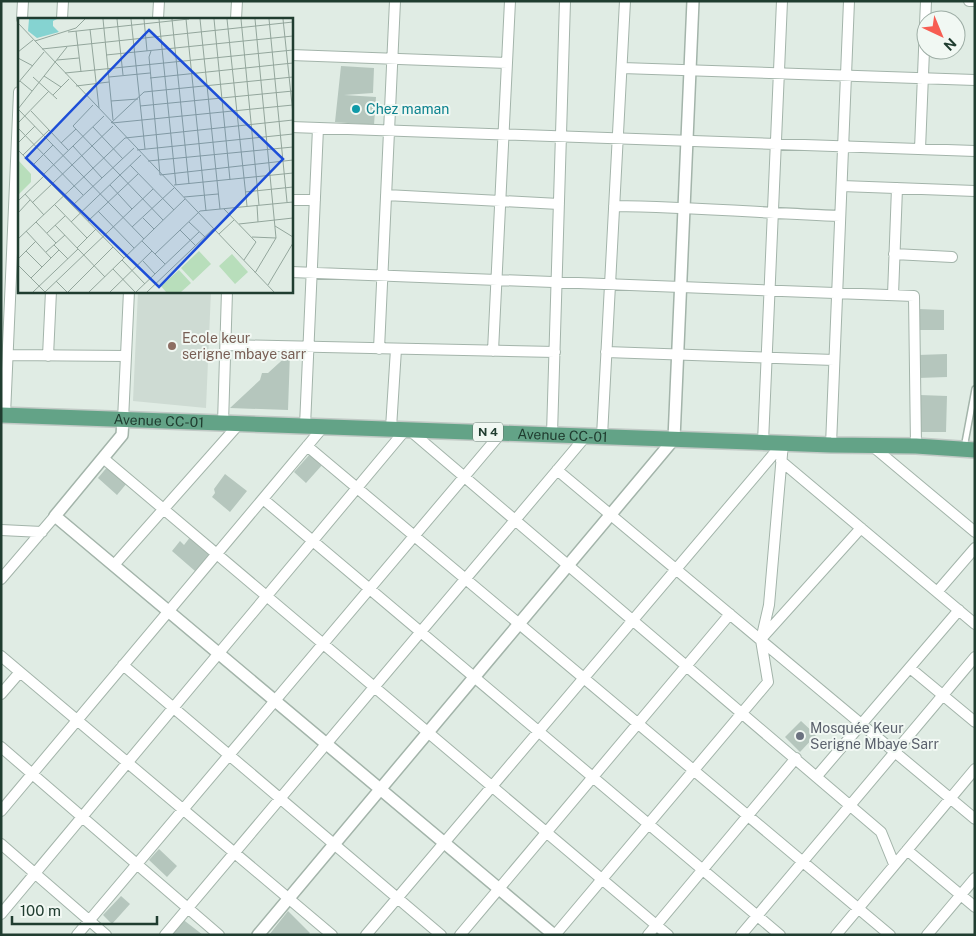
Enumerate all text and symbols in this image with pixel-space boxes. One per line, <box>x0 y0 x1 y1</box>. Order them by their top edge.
north arrow <box>916 10 966 60</box>
inset map <box>18 18 292 292</box>
text: N <box>941 35 960 54</box>
place label: Chez maman <box>366 101 449 117</box>
marker: Chez maman <box>350 103 362 115</box>
place label: Ecole keur serigne mbaye sarr <box>182 330 306 362</box>
marker: Ecole keur serigne mbaye sarr <box>166 340 178 352</box>
street label: Avenue CC-01 <box>113 411 204 430</box>
road number: N 4 <box>473 422 503 442</box>
street label: Avenue CC-01 <box>517 426 608 445</box>
place label: Mosquée Keur Serigne Mbaye Sarr <box>810 720 939 752</box>
marker: Mosquée Keur Serigne Mbaye Sarr <box>794 730 806 742</box>
scale bar <box>12 894 158 926</box>
text: 100 m <box>20 902 61 919</box>

